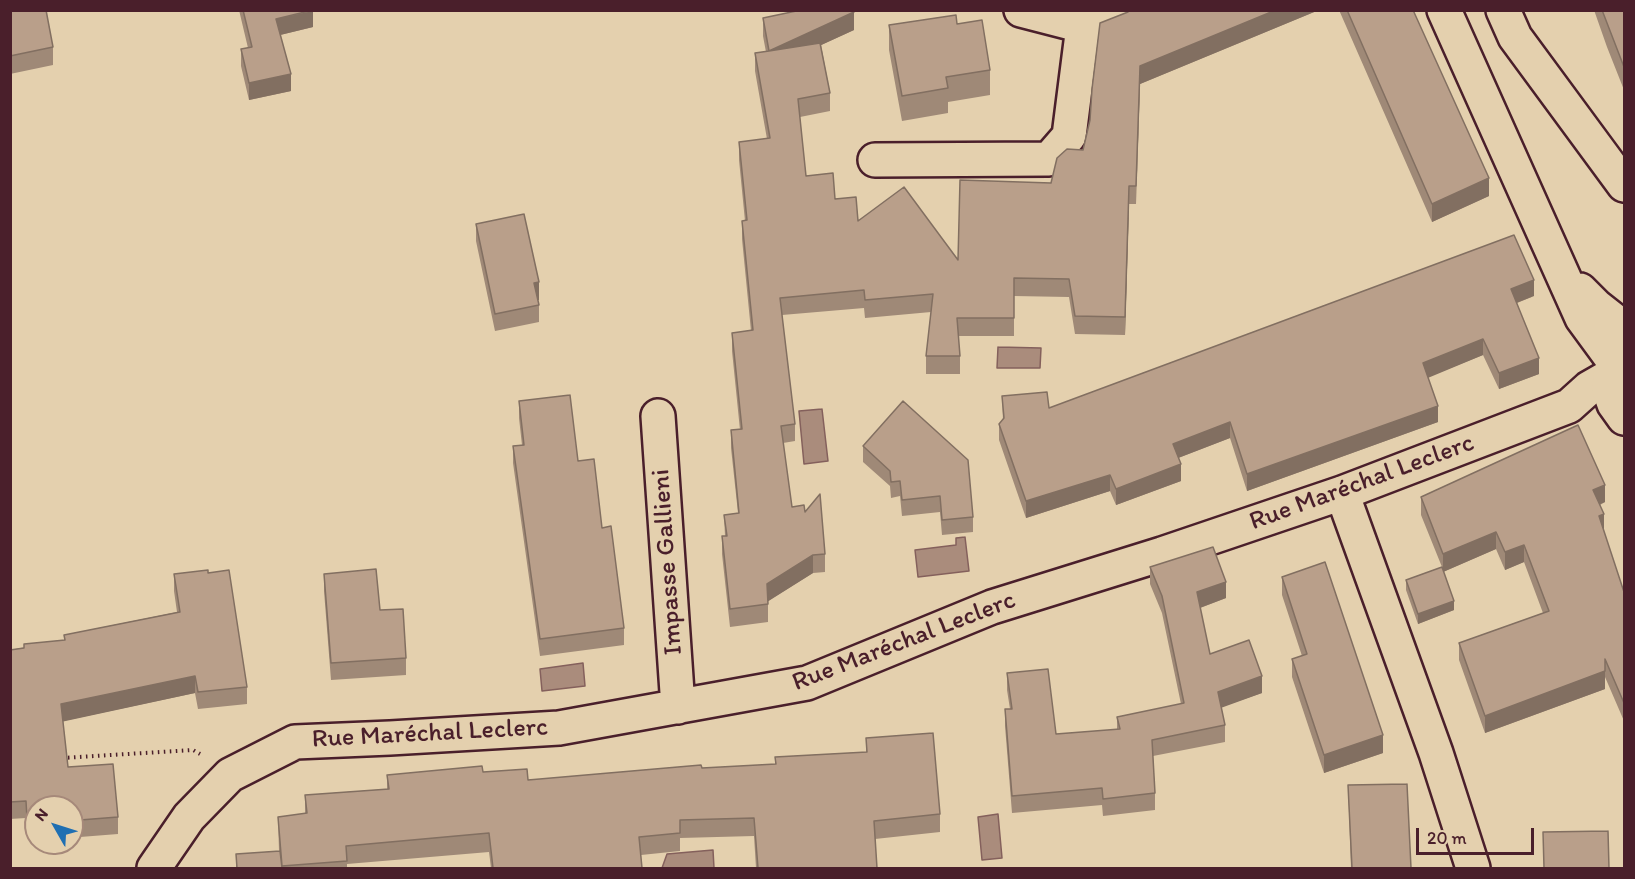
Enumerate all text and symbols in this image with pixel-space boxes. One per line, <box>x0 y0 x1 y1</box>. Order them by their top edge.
street label: Rue Maréchal Leclerc <box>1245 428 1479 538</box>
street label: Impasse Gallieni <box>646 468 690 656</box>
street label: Rue Maréchal Leclerc <box>788 585 1020 699</box>
street label: Rue Maréchal Leclerc <box>311 712 549 756</box>
north arrow <box>24 795 84 855</box>
text: N <box>30 804 52 825</box>
scale bar <box>1419 816 1538 854</box>
text: 20 m <box>1427 827 1467 849</box>

